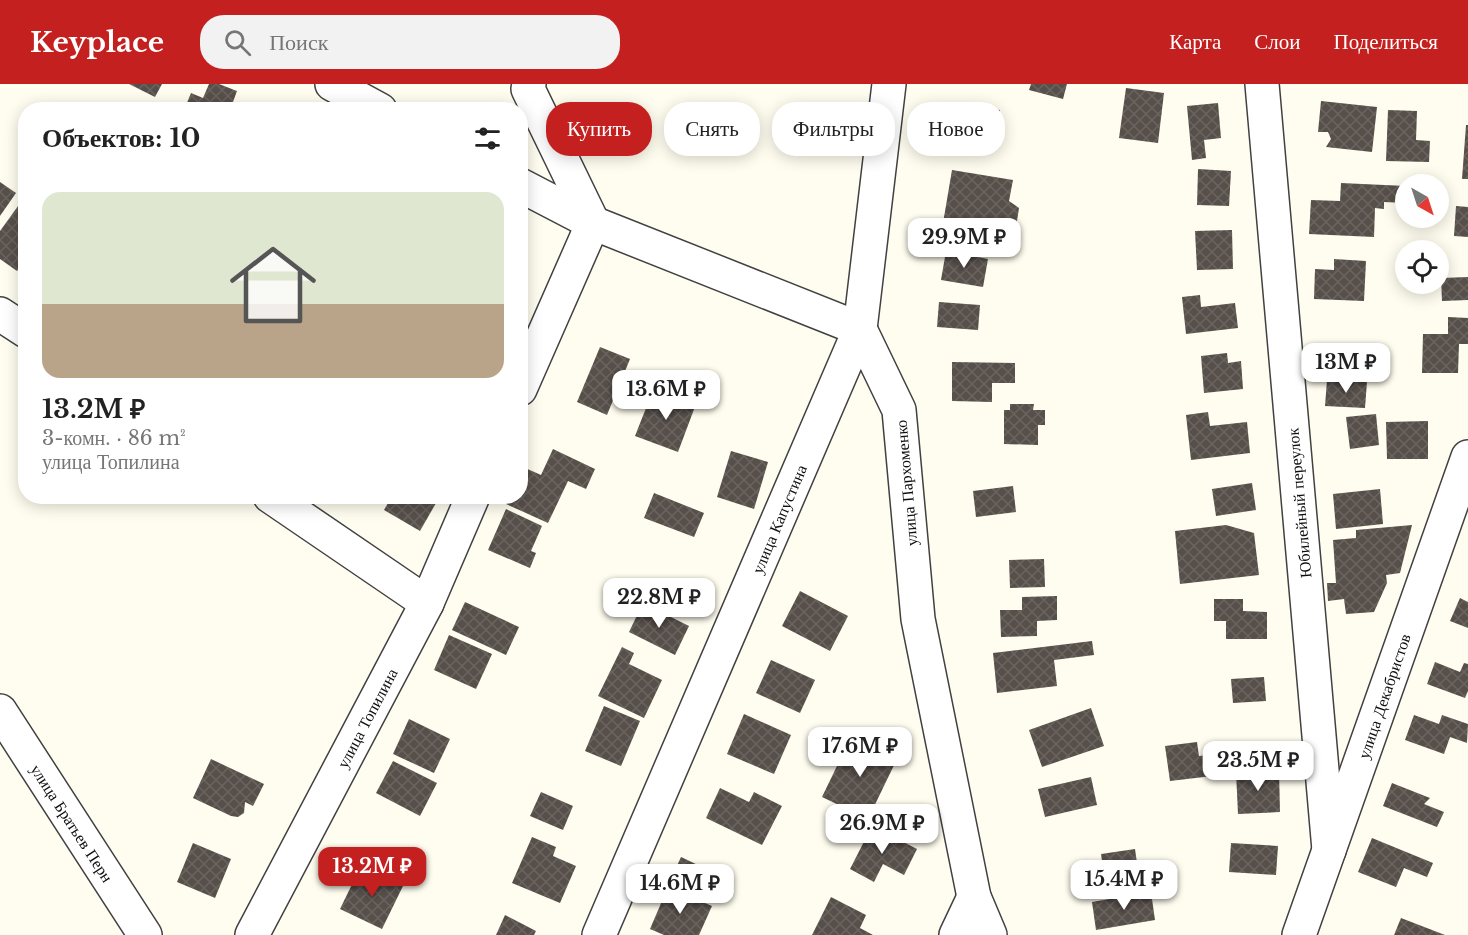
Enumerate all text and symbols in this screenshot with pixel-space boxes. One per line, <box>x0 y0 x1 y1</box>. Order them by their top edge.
search box <box>200 15 620 69</box>
text: Keyplace <box>30 25 164 60</box>
icon: search <box>221 26 254 59</box>
text: Поиск <box>269 29 328 56</box>
text: Карта <box>1169 29 1221 55</box>
text: Слои <box>1254 29 1300 55</box>
text: Поделиться <box>1333 29 1438 55</box>
chip: Купить <box>546 102 652 156</box>
chip: Снять <box>664 102 760 156</box>
chip: Фильтры <box>772 102 895 156</box>
chip: Новое <box>907 102 1005 156</box>
text: Объектов: 10 <box>42 122 200 154</box>
icon: filters <box>471 122 504 155</box>
north arrow <box>1395 174 1449 228</box>
map controls <box>1395 174 1449 294</box>
pin: 29.9M ₽ <box>909 218 1019 269</box>
text: 29.9M ₽ <box>922 225 1006 249</box>
icon: home <box>219 231 327 339</box>
button: locate <box>1395 240 1449 294</box>
pin: 13M ₽ <box>1304 343 1388 394</box>
text: 13M ₽ <box>1315 350 1377 374</box>
pin: 13.6M ₽ <box>611 370 721 421</box>
text: 13.6M ₽ <box>626 377 706 401</box>
text: 13.2M ₽ <box>42 393 145 425</box>
street label: улица Пархоменко <box>891 419 921 547</box>
text: 3-комн. · 86 m² <box>42 426 186 450</box>
street label: Юбилейный переулок <box>1282 427 1316 579</box>
text: улица Топилина <box>42 450 180 474</box>
street label: улица Капустина <box>747 462 811 576</box>
pin: 22.8M ₽ <box>604 578 714 629</box>
text: 22.8M ₽ <box>617 585 701 609</box>
street label: улица Декабристов <box>1353 630 1415 761</box>
street label: улица Топилина <box>332 665 402 771</box>
pin: 17.6M ₽ <box>805 727 915 778</box>
text: 17.6M ₽ <box>822 734 898 758</box>
pin: 23.5M ₽ <box>1203 741 1313 792</box>
text: 23.5M ₽ <box>1217 748 1299 772</box>
street label: улица Братьев Перн <box>26 760 118 886</box>
pin: 26.9M ₽ <box>827 804 937 855</box>
text: 26.9M ₽ <box>839 811 925 835</box>
pin: 13.2M ₽ <box>317 847 427 898</box>
text: 13.2M ₽ <box>332 854 412 878</box>
pin: 15.4M ₽ <box>1069 860 1179 911</box>
pin: 14.6M ₽ <box>625 864 735 915</box>
text: 15.4M ₽ <box>1085 867 1163 891</box>
text: 14.6M ₽ <box>640 871 720 895</box>

